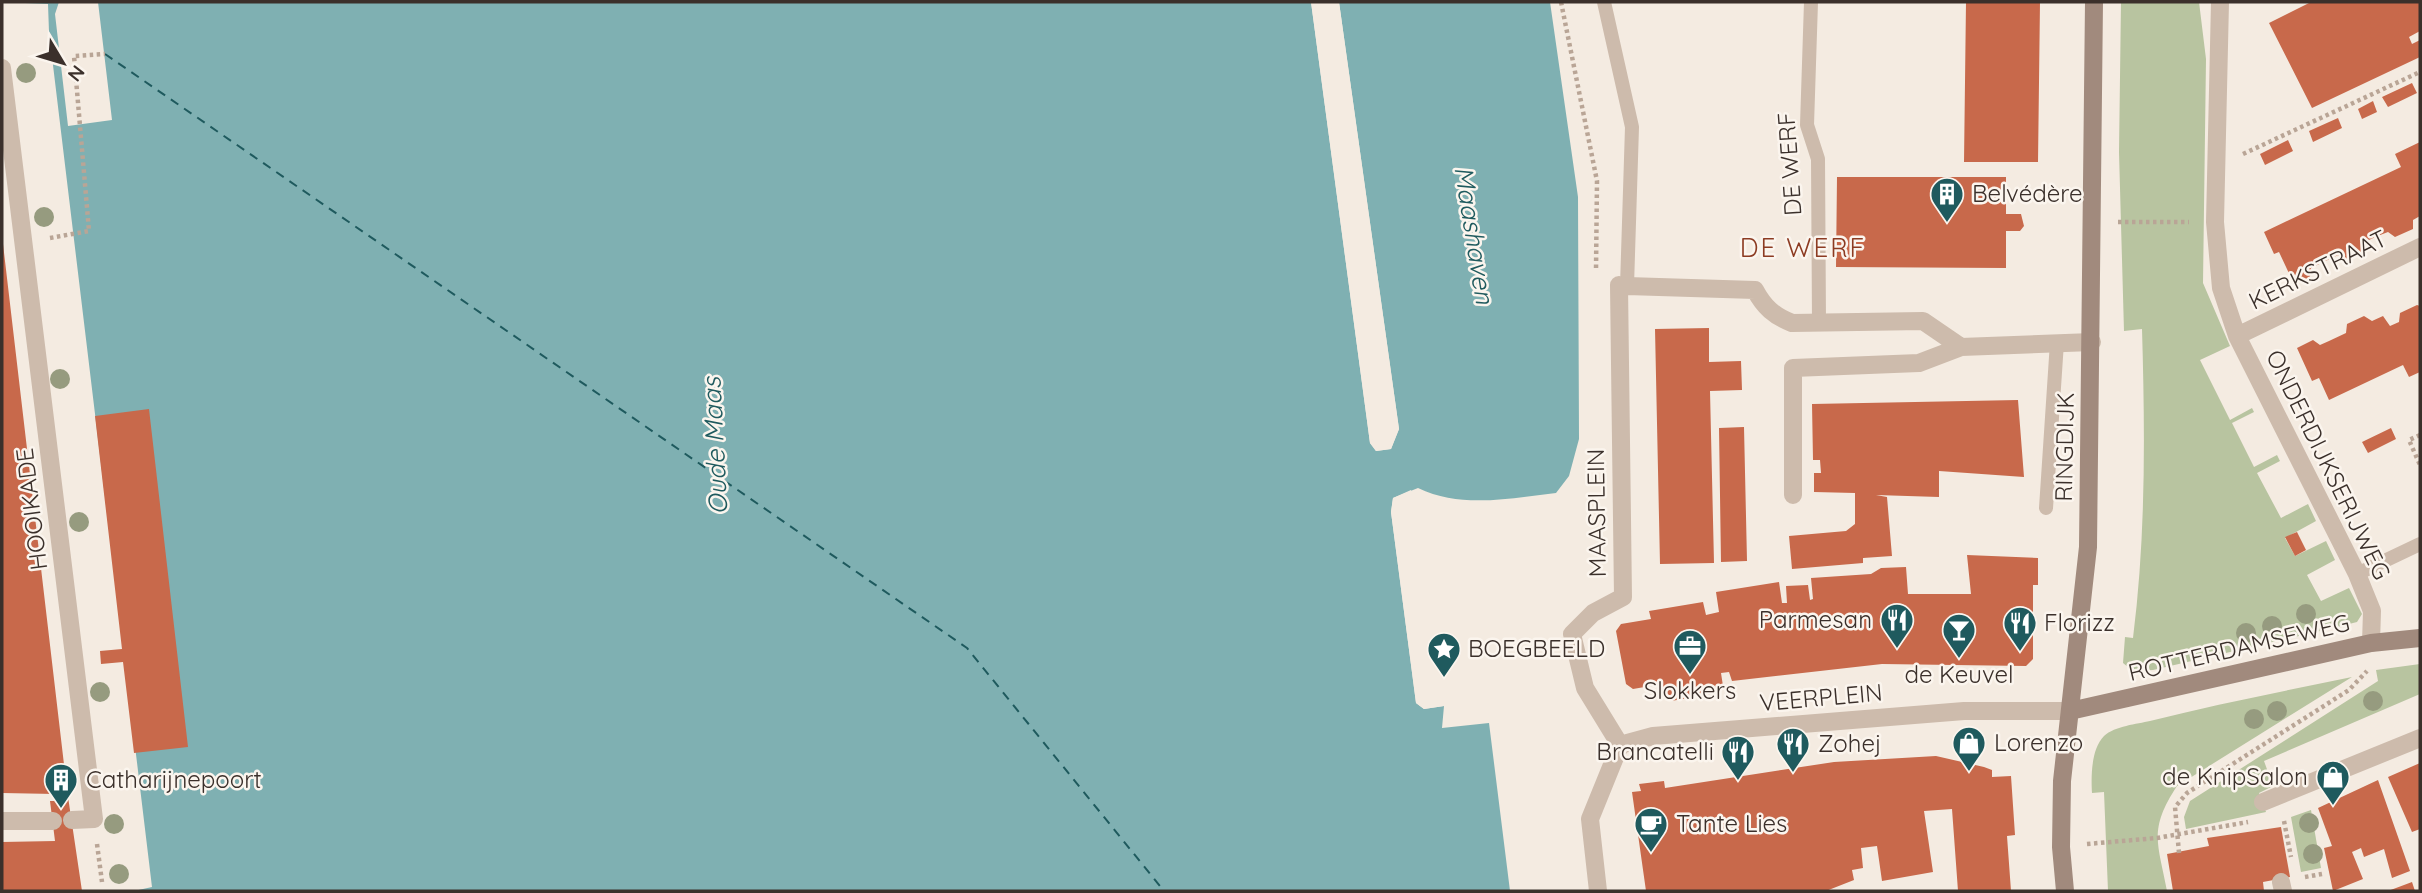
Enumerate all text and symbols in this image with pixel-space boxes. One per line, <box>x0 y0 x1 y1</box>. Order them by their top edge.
north arrow <box>28 28 98 98</box>
text: N <box>63 61 90 86</box>
street label: DE WERF <box>1770 111 1808 217</box>
water label: Maashaven <box>1447 164 1502 307</box>
building icon: Belvédère <box>1928 175 1966 224</box>
place label: Belvédère <box>1972 178 2083 208</box>
street label: KERKSTRAAT <box>2243 223 2392 316</box>
district label: DE WERF <box>1740 231 1866 264</box>
street label: ONDERDIJKSERIJWEG <box>2260 345 2398 584</box>
water label: Oude Maas <box>694 375 735 516</box>
street label: RINGDIJK <box>2048 392 2080 502</box>
street label: HOOIKADE <box>9 446 53 572</box>
street label: MAASPLEIN <box>1580 448 1612 578</box>
restaurant icon: Parmesan <box>1878 601 1916 650</box>
place label: Parmesan <box>1759 604 1872 634</box>
restaurant icon: Florizz <box>2001 604 2039 653</box>
place label: Florizz <box>2044 607 2115 637</box>
street label: ROTTERDAMSEWEG <box>2125 607 2352 687</box>
bar icon: de Keuvel <box>1940 611 1978 660</box>
office icon: Slokkers <box>1671 627 1709 676</box>
place icon: BOEGBEELD <box>1425 630 1463 679</box>
place label: BOEGBEELD <box>1468 633 1605 663</box>
place label: de Keuvel <box>1904 659 2014 689</box>
place label: Slokkers <box>1644 675 1736 705</box>
street label: VEERPLEIN <box>1758 677 1884 717</box>
shop icon: Lorenzo <box>1950 724 1988 773</box>
restaurant icon: Zohej <box>1774 725 1812 774</box>
place label: Lorenzo <box>1994 727 2083 757</box>
place label: Zohej <box>1818 728 1882 758</box>
restaurant icon: Brancatelli <box>1719 733 1757 782</box>
place label: Brancatelli <box>1596 736 1714 766</box>
shop icon: de KnipSalon <box>2314 758 2352 807</box>
building icon: Catharijnepoort <box>42 761 80 810</box>
place label: de KnipSalon <box>2162 761 2308 791</box>
place label: Catharijnepoort <box>86 764 262 794</box>
cafe icon: Tante Lies <box>1632 805 1670 854</box>
place label: Tante Lies <box>1676 808 1787 838</box>

